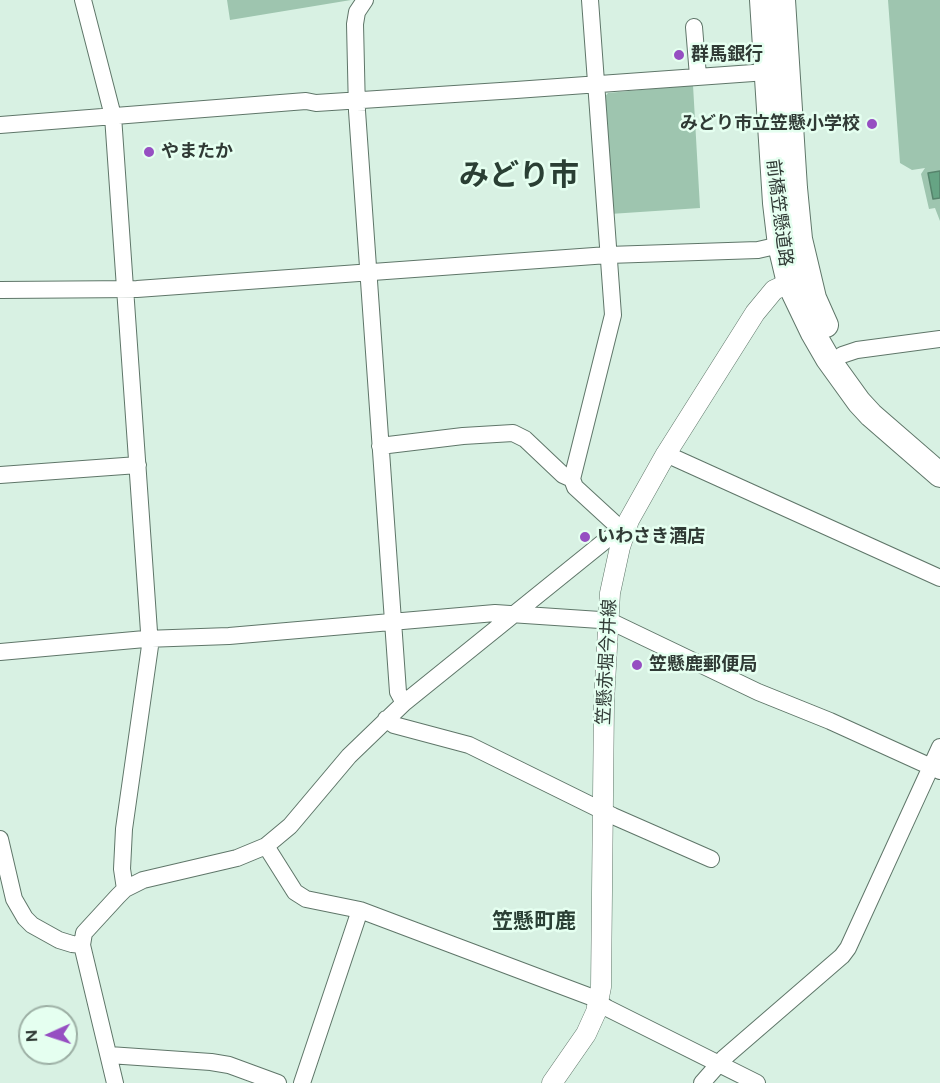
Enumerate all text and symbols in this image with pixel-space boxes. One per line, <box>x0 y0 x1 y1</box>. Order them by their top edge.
place label: 群馬銀行 <box>691 44 763 66</box>
marker: 群馬銀行 <box>672 48 686 62</box>
place label: みどり市立笠懸小学校 <box>680 113 860 135</box>
marker: みどり市立笠懸小学校 <box>865 117 879 131</box>
place label: やまたか <box>161 141 233 163</box>
marker: やまたか <box>142 145 156 159</box>
district label: みどり市 <box>459 158 579 194</box>
street label: 前橋笠懸道路 <box>762 158 796 268</box>
place label: いわさき酒店 <box>597 526 705 548</box>
marker: いわさき酒店 <box>578 530 592 544</box>
street label: 笠懸赤堀今井線 <box>593 599 621 725</box>
place label: 笠懸鹿郵便局 <box>649 654 757 676</box>
marker: 笠懸鹿郵便局 <box>630 658 644 672</box>
district label: 笠懸町鹿 <box>492 909 576 935</box>
north arrow <box>18 1005 78 1065</box>
text: N <box>22 1029 41 1043</box>

